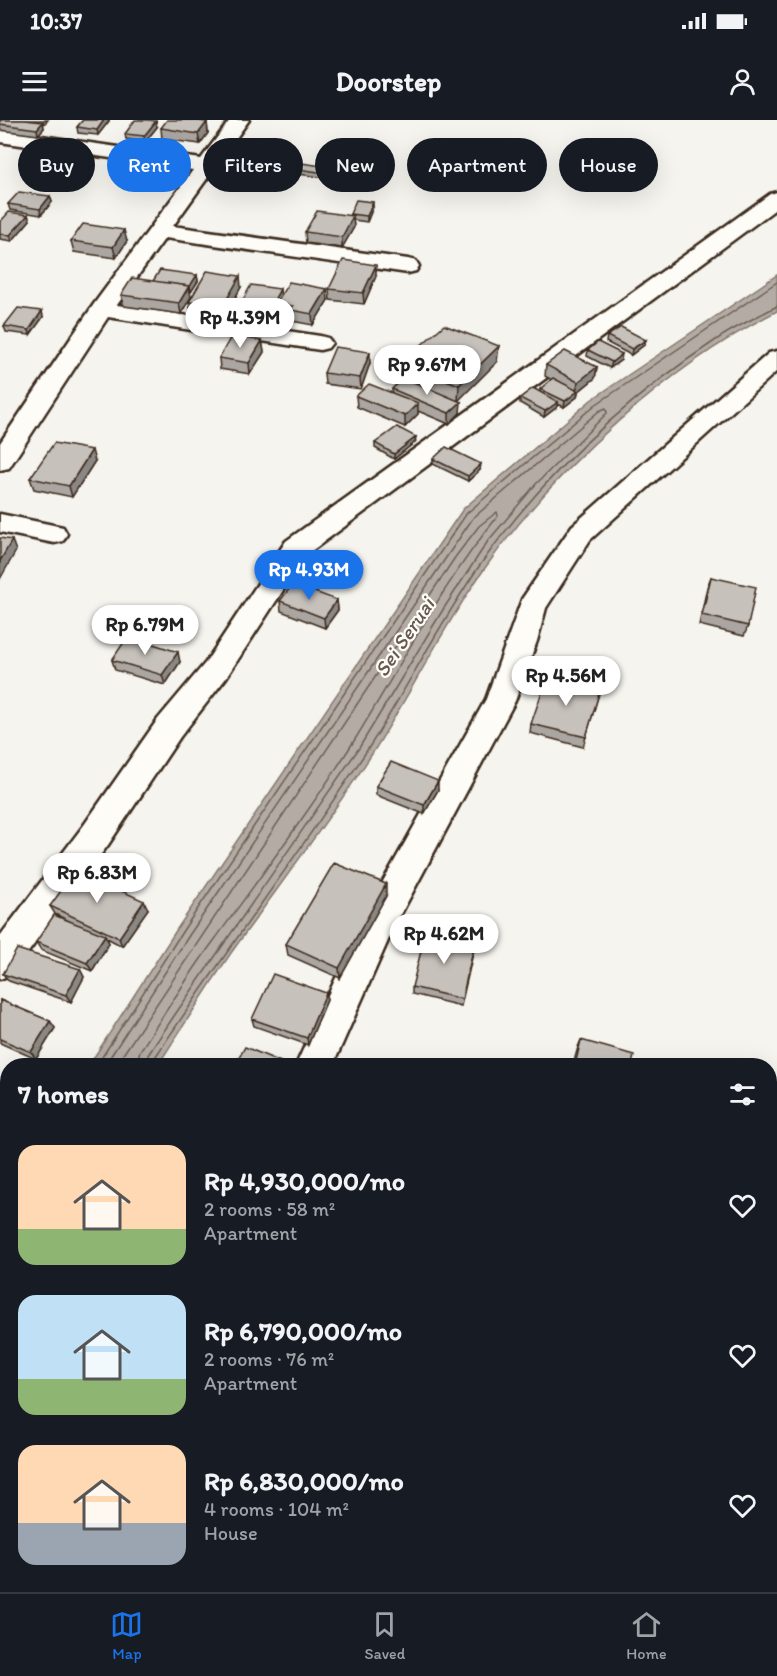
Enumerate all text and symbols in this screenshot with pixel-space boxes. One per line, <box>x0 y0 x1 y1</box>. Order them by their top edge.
text: 10:37 <box>30 8 82 35</box>
icon: menu <box>18 65 51 98</box>
text: Doorstep <box>336 65 441 98</box>
icon: person <box>726 65 759 98</box>
chip: Buy <box>18 138 95 192</box>
chip: Rent <box>107 138 191 192</box>
chip: Filters <box>203 138 303 192</box>
chip: New <box>315 138 395 192</box>
chip: Apartment <box>407 138 547 192</box>
chip: House <box>559 138 658 192</box>
pin: Rp 4.39M <box>178 298 302 349</box>
text: Rp 4.39M <box>199 305 281 329</box>
pin: Rp 9.67M <box>365 345 489 396</box>
text: Rp 9.67M <box>388 352 466 376</box>
pin: Rp 4.93M <box>247 550 371 601</box>
text: Rp 4.93M <box>268 557 350 581</box>
water label: Sei Seruai <box>369 591 441 681</box>
pin: Rp 6.79M <box>83 605 207 656</box>
text: Rp 6.79M <box>106 612 184 636</box>
pin: Rp 4.56M <box>504 656 628 707</box>
text: Rp 4.56M <box>526 663 606 687</box>
pin: Rp 6.83M <box>35 853 159 904</box>
text: Rp 6.83M <box>57 860 137 884</box>
pin: Rp 4.62M <box>382 914 506 965</box>
text: Rp 4.62M <box>404 921 484 945</box>
text: 7 homes <box>18 1078 109 1110</box>
icon: filters <box>726 1078 759 1111</box>
text: Rp 4,930,000/mo <box>204 1165 405 1197</box>
icon: home <box>66 1169 138 1241</box>
icon: heart <box>726 1189 759 1222</box>
text: 2 rooms · 58 m² <box>204 1197 335 1221</box>
text: Apartment <box>204 1221 297 1245</box>
text: Rp 6,790,000/mo <box>204 1315 402 1347</box>
icon: home <box>66 1319 138 1391</box>
icon: heart <box>726 1339 759 1372</box>
text: 2 rooms · 76 m² <box>204 1347 334 1371</box>
text: Apartment <box>204 1371 297 1395</box>
text: Rp 6,830,000/mo <box>204 1465 404 1497</box>
icon: home <box>66 1469 138 1541</box>
icon: heart <box>726 1489 759 1522</box>
text: 4 rooms · 104 m² <box>204 1497 349 1521</box>
text: House <box>204 1521 258 1545</box>
tab: Map <box>110 1608 143 1663</box>
tab: Saved <box>364 1608 405 1663</box>
tab: Home <box>626 1608 667 1663</box>

